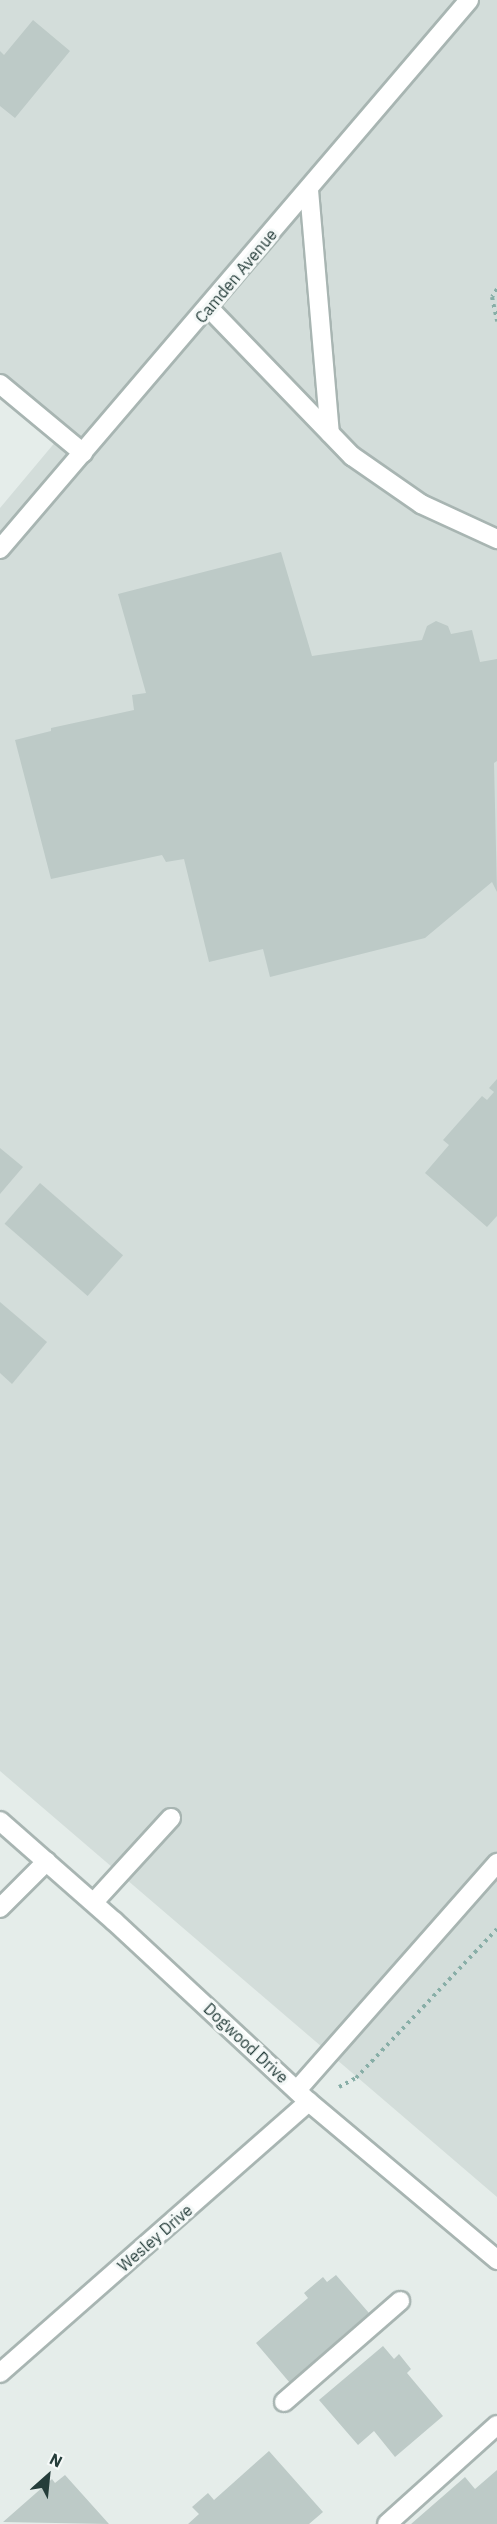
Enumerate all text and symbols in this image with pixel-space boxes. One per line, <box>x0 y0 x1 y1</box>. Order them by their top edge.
street label: Camden Avenue <box>191 225 281 327</box>
street label: Dogwood Drive <box>200 1999 292 2087</box>
street label: Wesley Drive <box>114 2200 196 2276</box>
north arrow <box>18 2446 78 2506</box>
text: N <box>46 2448 66 2472</box>

